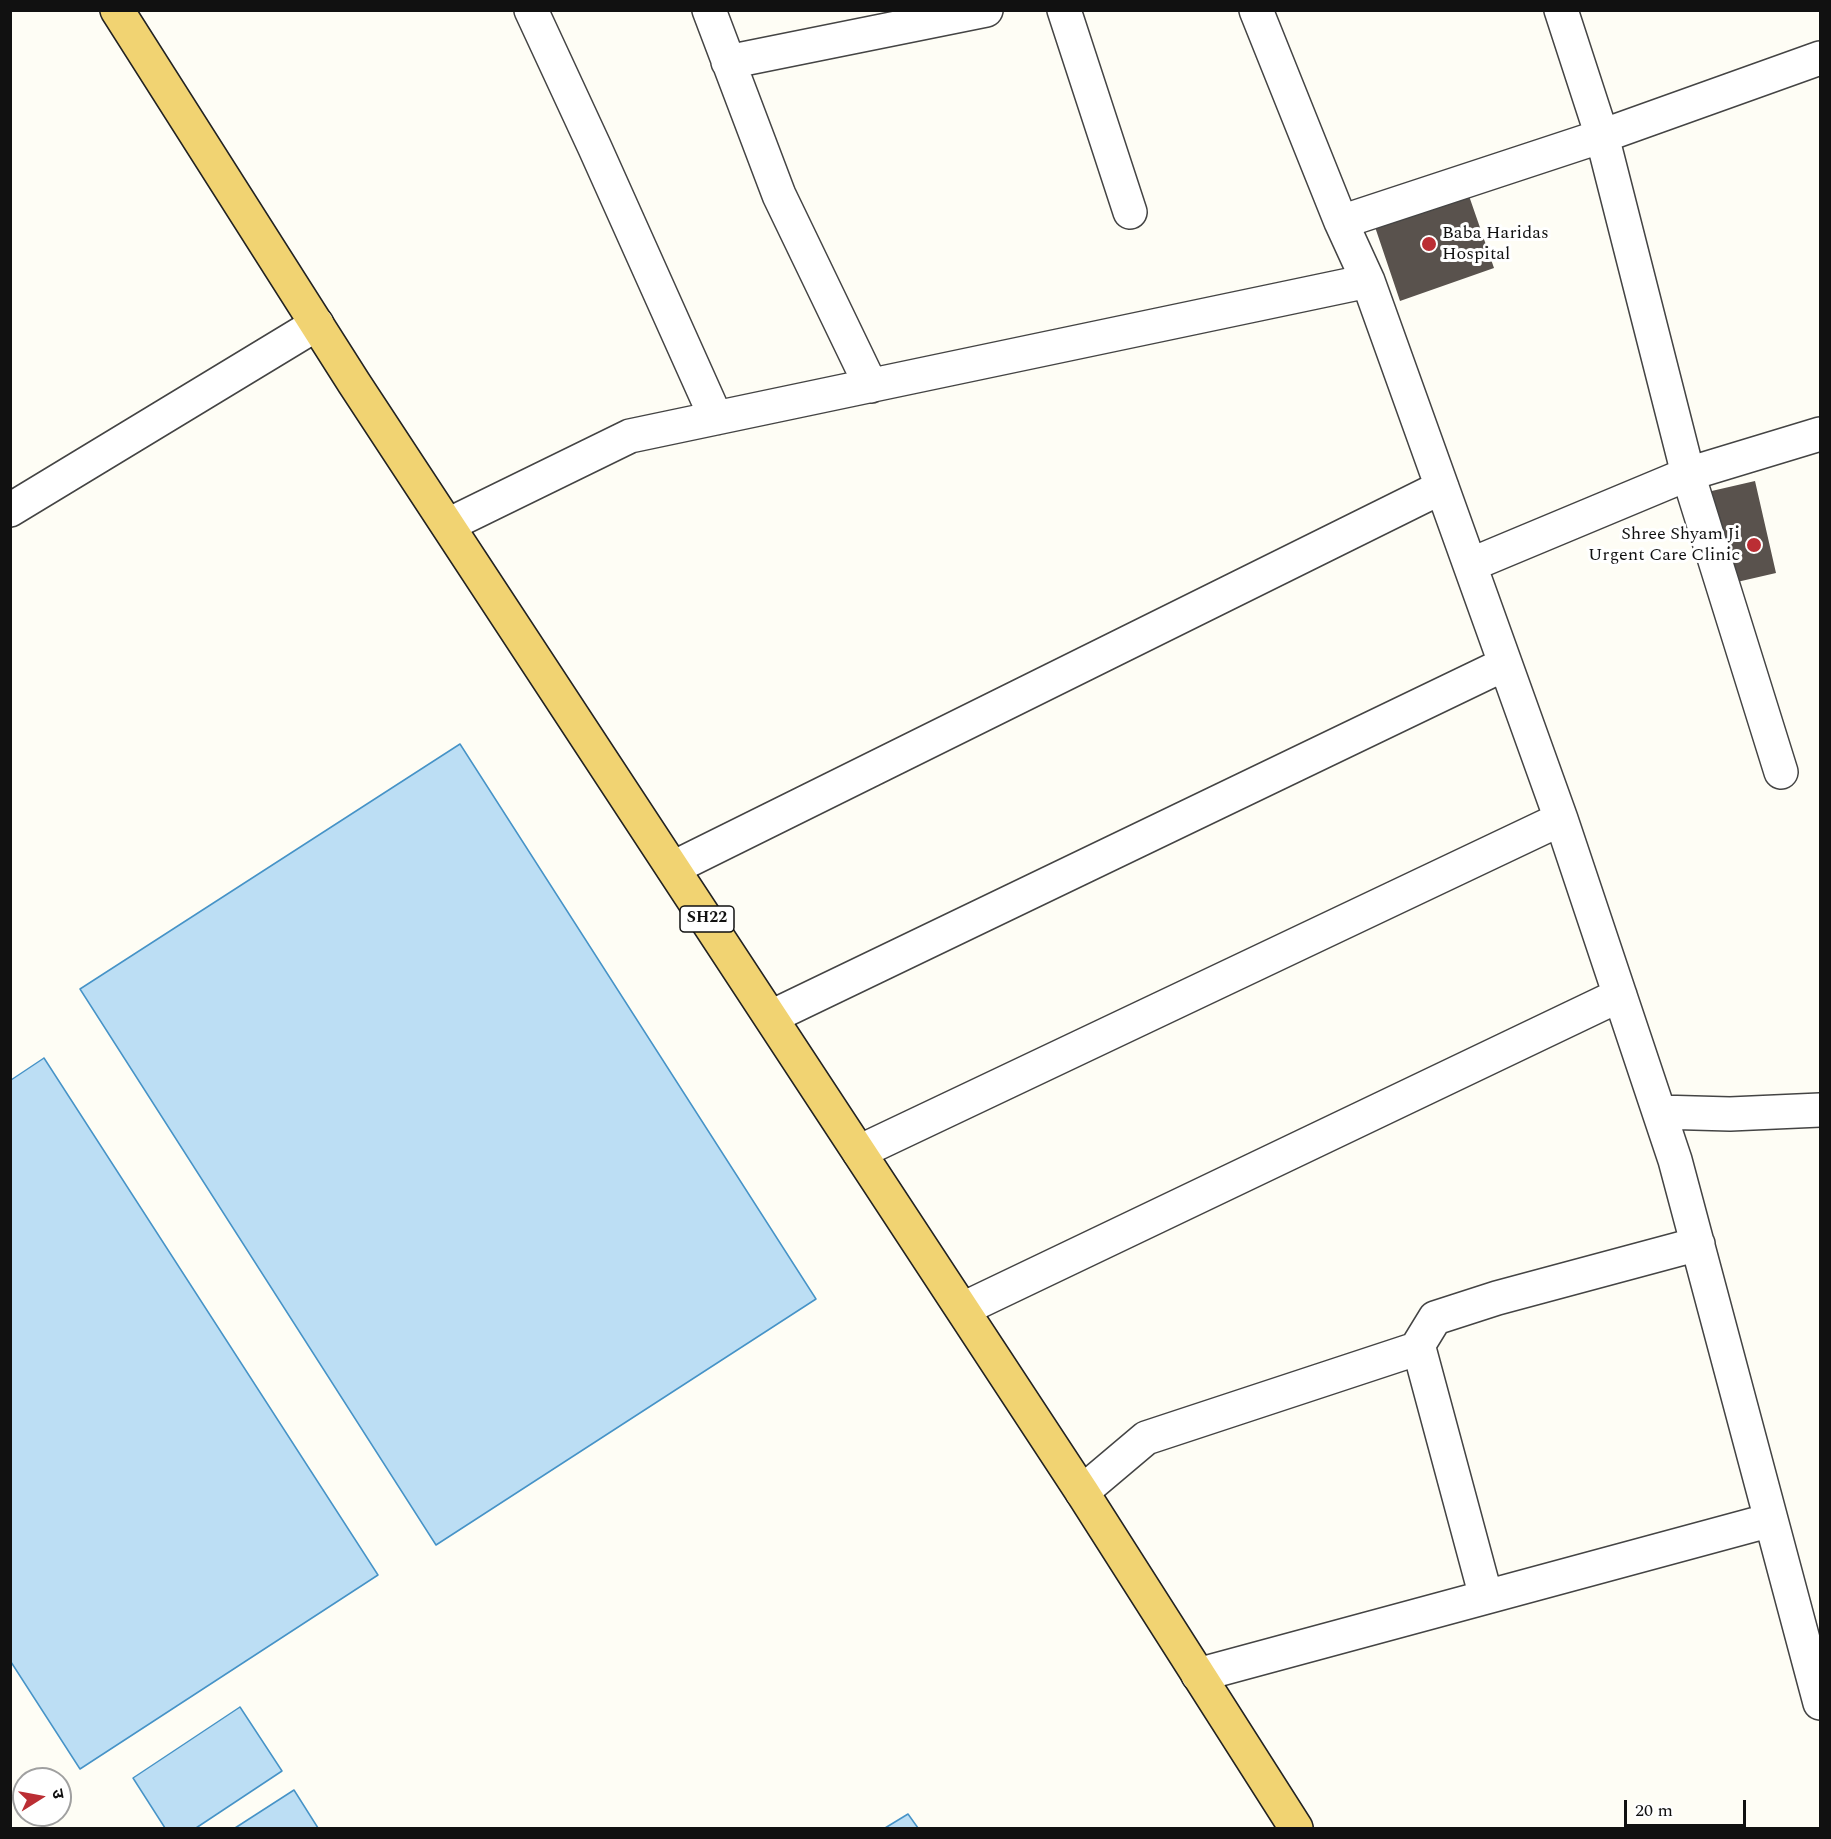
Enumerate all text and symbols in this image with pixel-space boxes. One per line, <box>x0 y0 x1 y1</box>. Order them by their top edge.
place label: Baba Haridas Hospital <box>1442 223 1549 266</box>
marker: Baba Haridas Hospital <box>1420 235 1438 253</box>
place label: Shree Shyam Ji Urgent Care Clinic <box>1588 524 1740 566</box>
marker: Shree Shyam Ji Urgent Care Clinic <box>1745 536 1763 554</box>
road number: SH22 <box>680 906 734 932</box>
north arrow <box>12 1767 72 1827</box>
text: उ <box>45 1787 70 1801</box>
scale bar <box>1627 1788 1748 1826</box>
text: 20 m <box>1635 1797 1673 1824</box>

